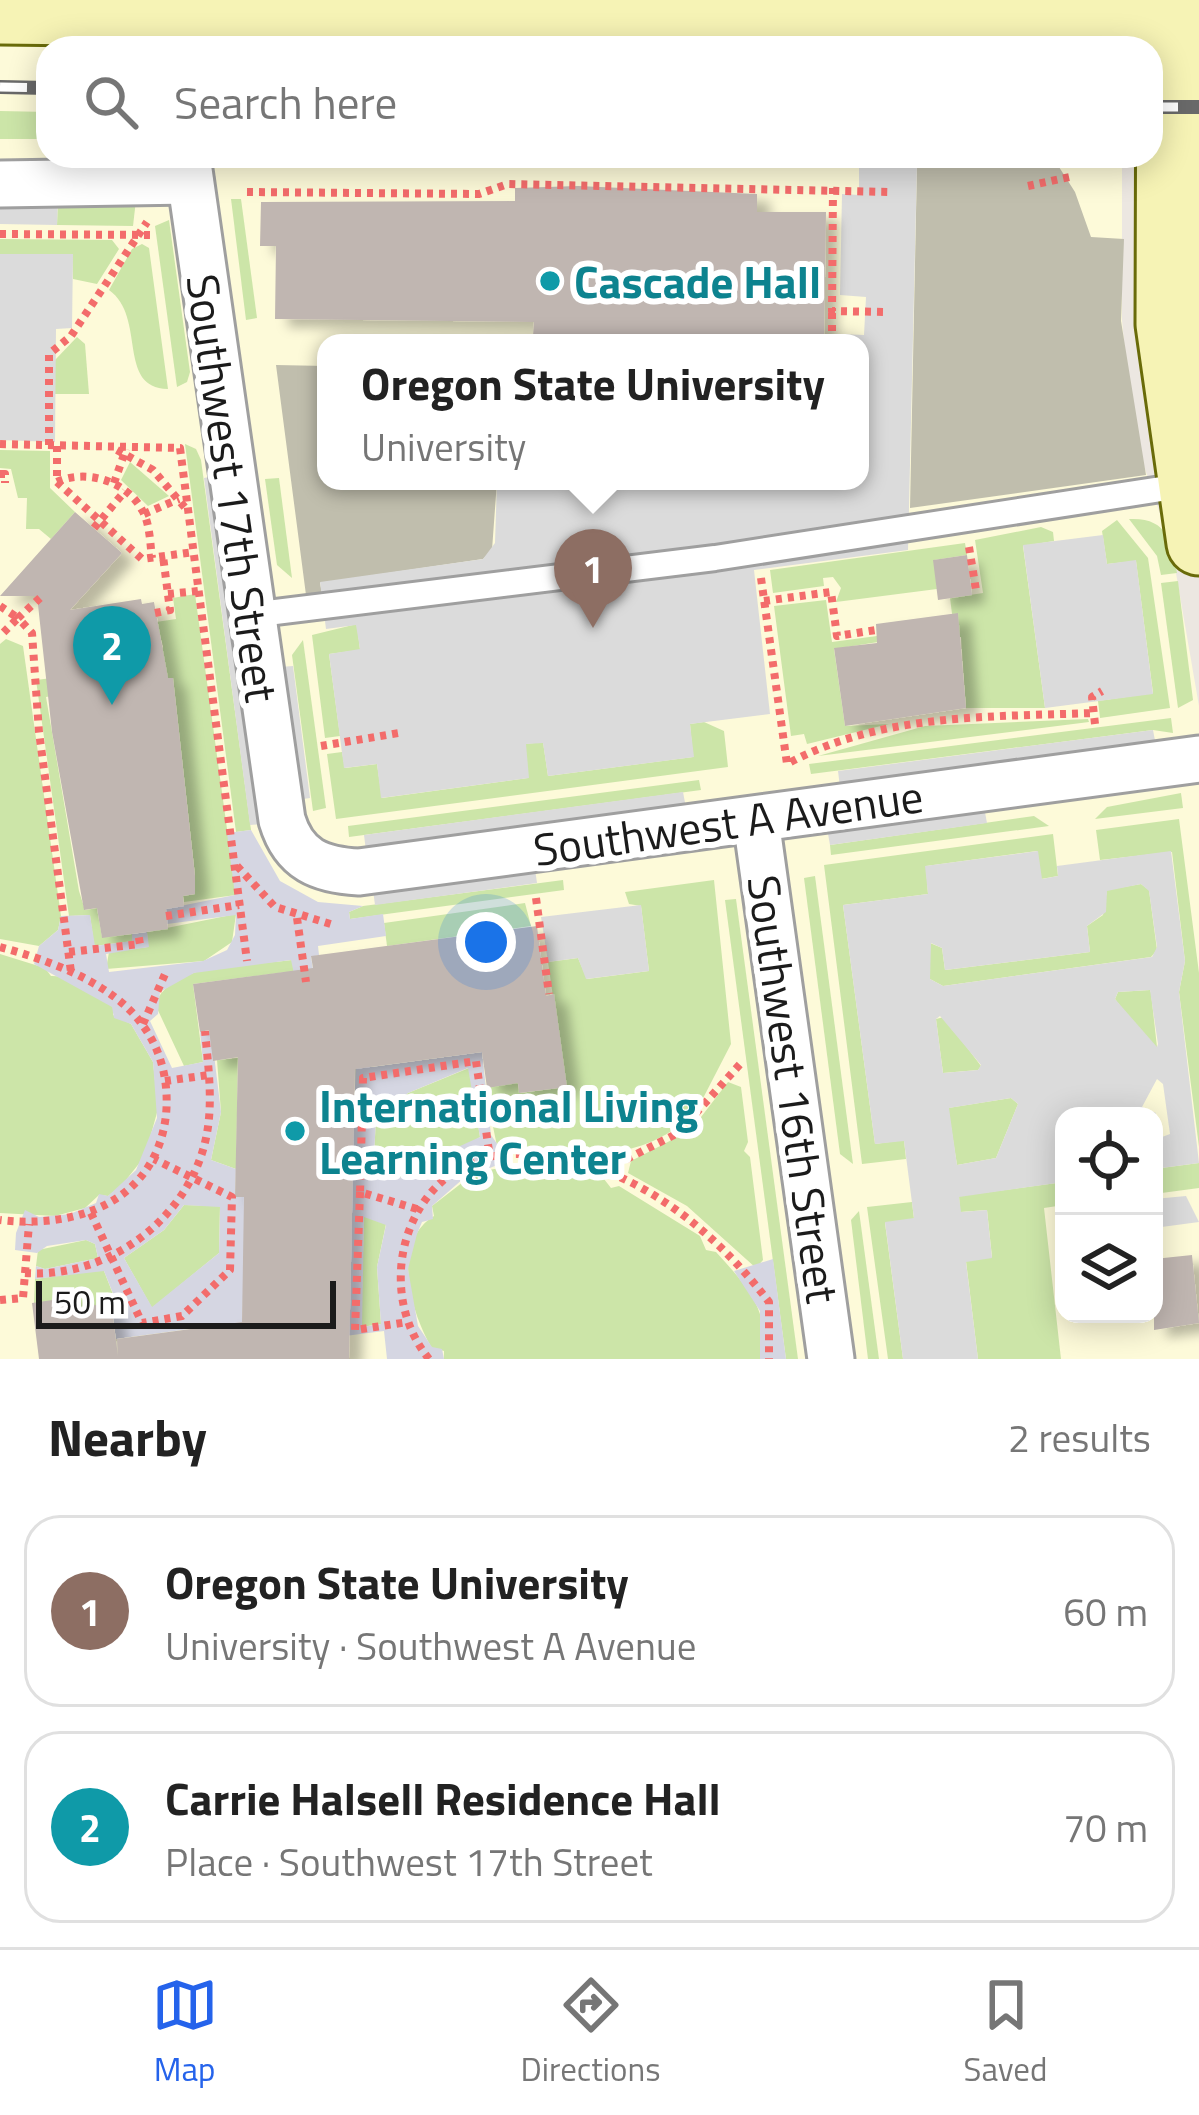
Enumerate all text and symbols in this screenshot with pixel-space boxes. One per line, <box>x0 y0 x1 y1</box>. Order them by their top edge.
search box <box>36 36 1163 168</box>
text: Search here <box>174 68 397 136</box>
icon: search <box>78 69 144 135</box>
place label: Cascade Hall <box>574 247 821 315</box>
marker: Cascade Hall <box>537 268 563 294</box>
street label: Southwest 17th Street <box>169 270 297 707</box>
popup <box>317 334 869 490</box>
text: Oregon State University <box>361 349 825 417</box>
text: University <box>361 417 526 476</box>
pin: 1 <box>554 529 632 628</box>
pin: 2 <box>73 606 151 705</box>
street label: Southwest A Avenue <box>529 761 927 883</box>
street label: Southwest 16th Street <box>730 871 858 1308</box>
your location <box>456 912 516 972</box>
place label: International Living Learning Center <box>319 1071 698 1191</box>
map controls <box>1055 1107 1163 1323</box>
button: locate <box>1055 1107 1163 1215</box>
marker: International Living Learning Center <box>282 1118 308 1144</box>
button: layers <box>1055 1215 1163 1323</box>
scale bar <box>36 1275 336 1328</box>
text: 50 m <box>54 1277 126 1327</box>
text: Nearby <box>48 1398 207 1476</box>
text: 2 results <box>1008 1408 1151 1467</box>
text: Oregon State University <box>165 1548 629 1616</box>
text: 1 <box>79 1582 101 1641</box>
text: 60 m <box>1063 1582 1148 1641</box>
text: University · Southwest A Avenue <box>165 1616 696 1675</box>
text: Carrie Halsell Residence Hall <box>165 1764 721 1832</box>
text: 2 <box>79 1798 101 1857</box>
text: 70 m <box>1063 1798 1148 1857</box>
text: Place · Southwest 17th Street <box>165 1832 653 1891</box>
tab: Map <box>152 1972 218 2094</box>
tab: Directions <box>521 1972 661 2094</box>
tab: Saved <box>964 1972 1047 2094</box>

